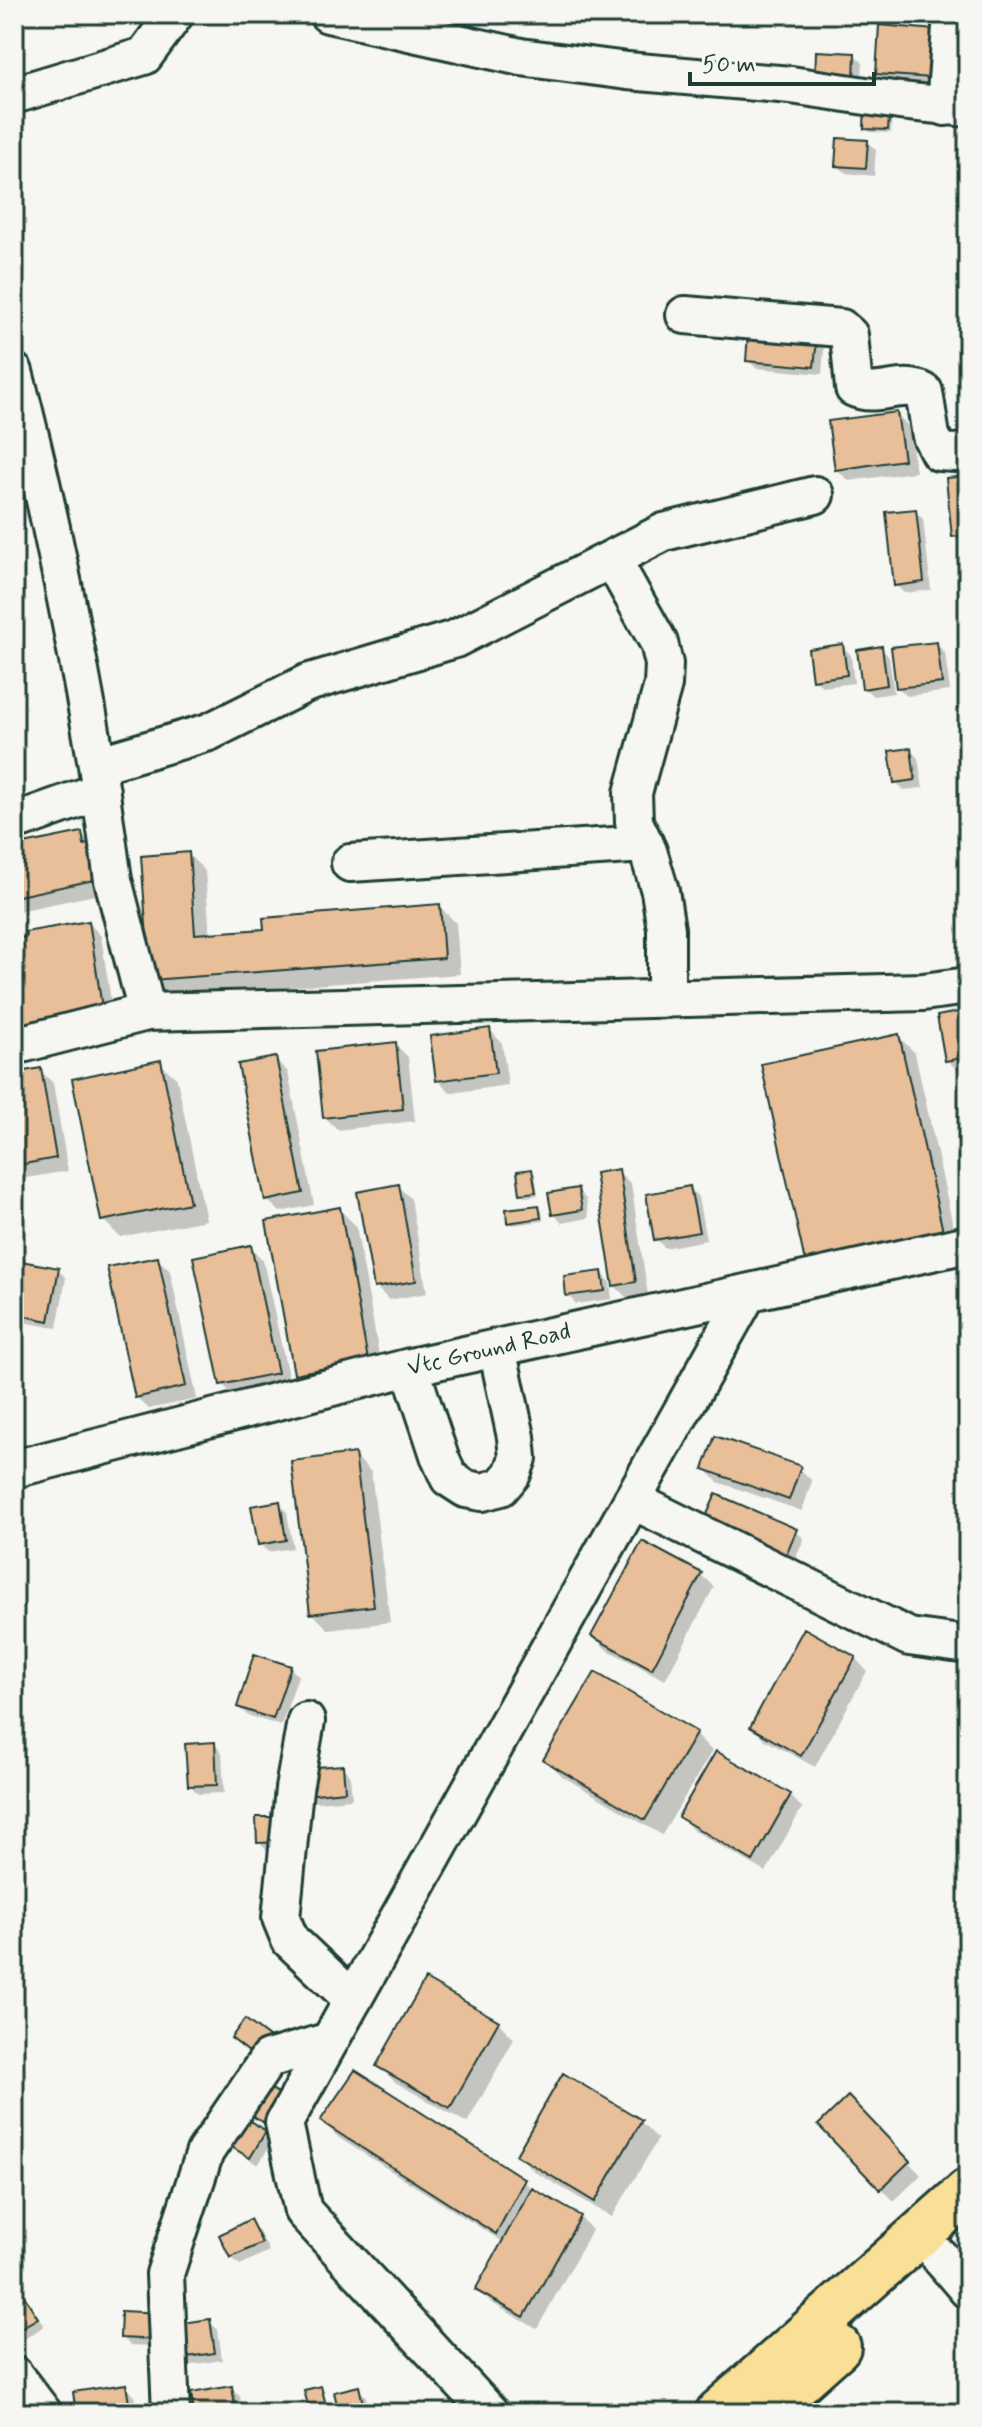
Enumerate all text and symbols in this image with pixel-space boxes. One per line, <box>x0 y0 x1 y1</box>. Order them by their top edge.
scale bar <box>690 36 874 86</box>
text: 50 m <box>702 50 756 81</box>
street label: Vtc Ground Road <box>404 1316 574 1384</box>

